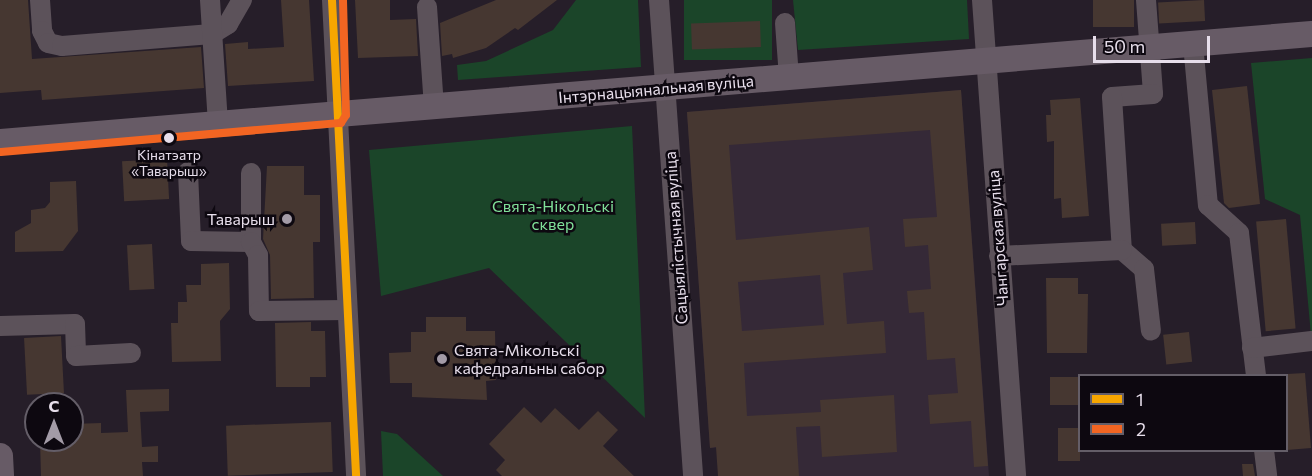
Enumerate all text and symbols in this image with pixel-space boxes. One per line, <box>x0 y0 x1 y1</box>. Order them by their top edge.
scale bar <box>1096 24 1213 62</box>
text: 50 m <box>1104 35 1145 57</box>
street label: Інтэрнацыянальная вуліца <box>557 71 755 107</box>
marker: Кінатэатр «Таварыш» <box>163 132 175 144</box>
place label: Кінатэатр «Таварыш» <box>131 147 207 180</box>
street label: Сацыялістычная вуліца <box>660 151 692 325</box>
street label: Чангарская вуліца <box>984 169 1012 307</box>
park label: Свята-Нікольскі сквер <box>492 196 614 234</box>
place label: Таварыш <box>207 209 275 229</box>
marker: Таварыш <box>280 212 294 226</box>
place label: Свята-Мікольскі кафедральны сабор <box>454 340 605 378</box>
marker: Свята-Мікольскі кафедральны сабор <box>435 352 449 366</box>
legend <box>1078 374 1288 452</box>
text: 1 <box>1136 388 1144 410</box>
north arrow <box>24 392 84 452</box>
text: С <box>49 396 59 415</box>
text: 2 <box>1136 418 1146 440</box>

